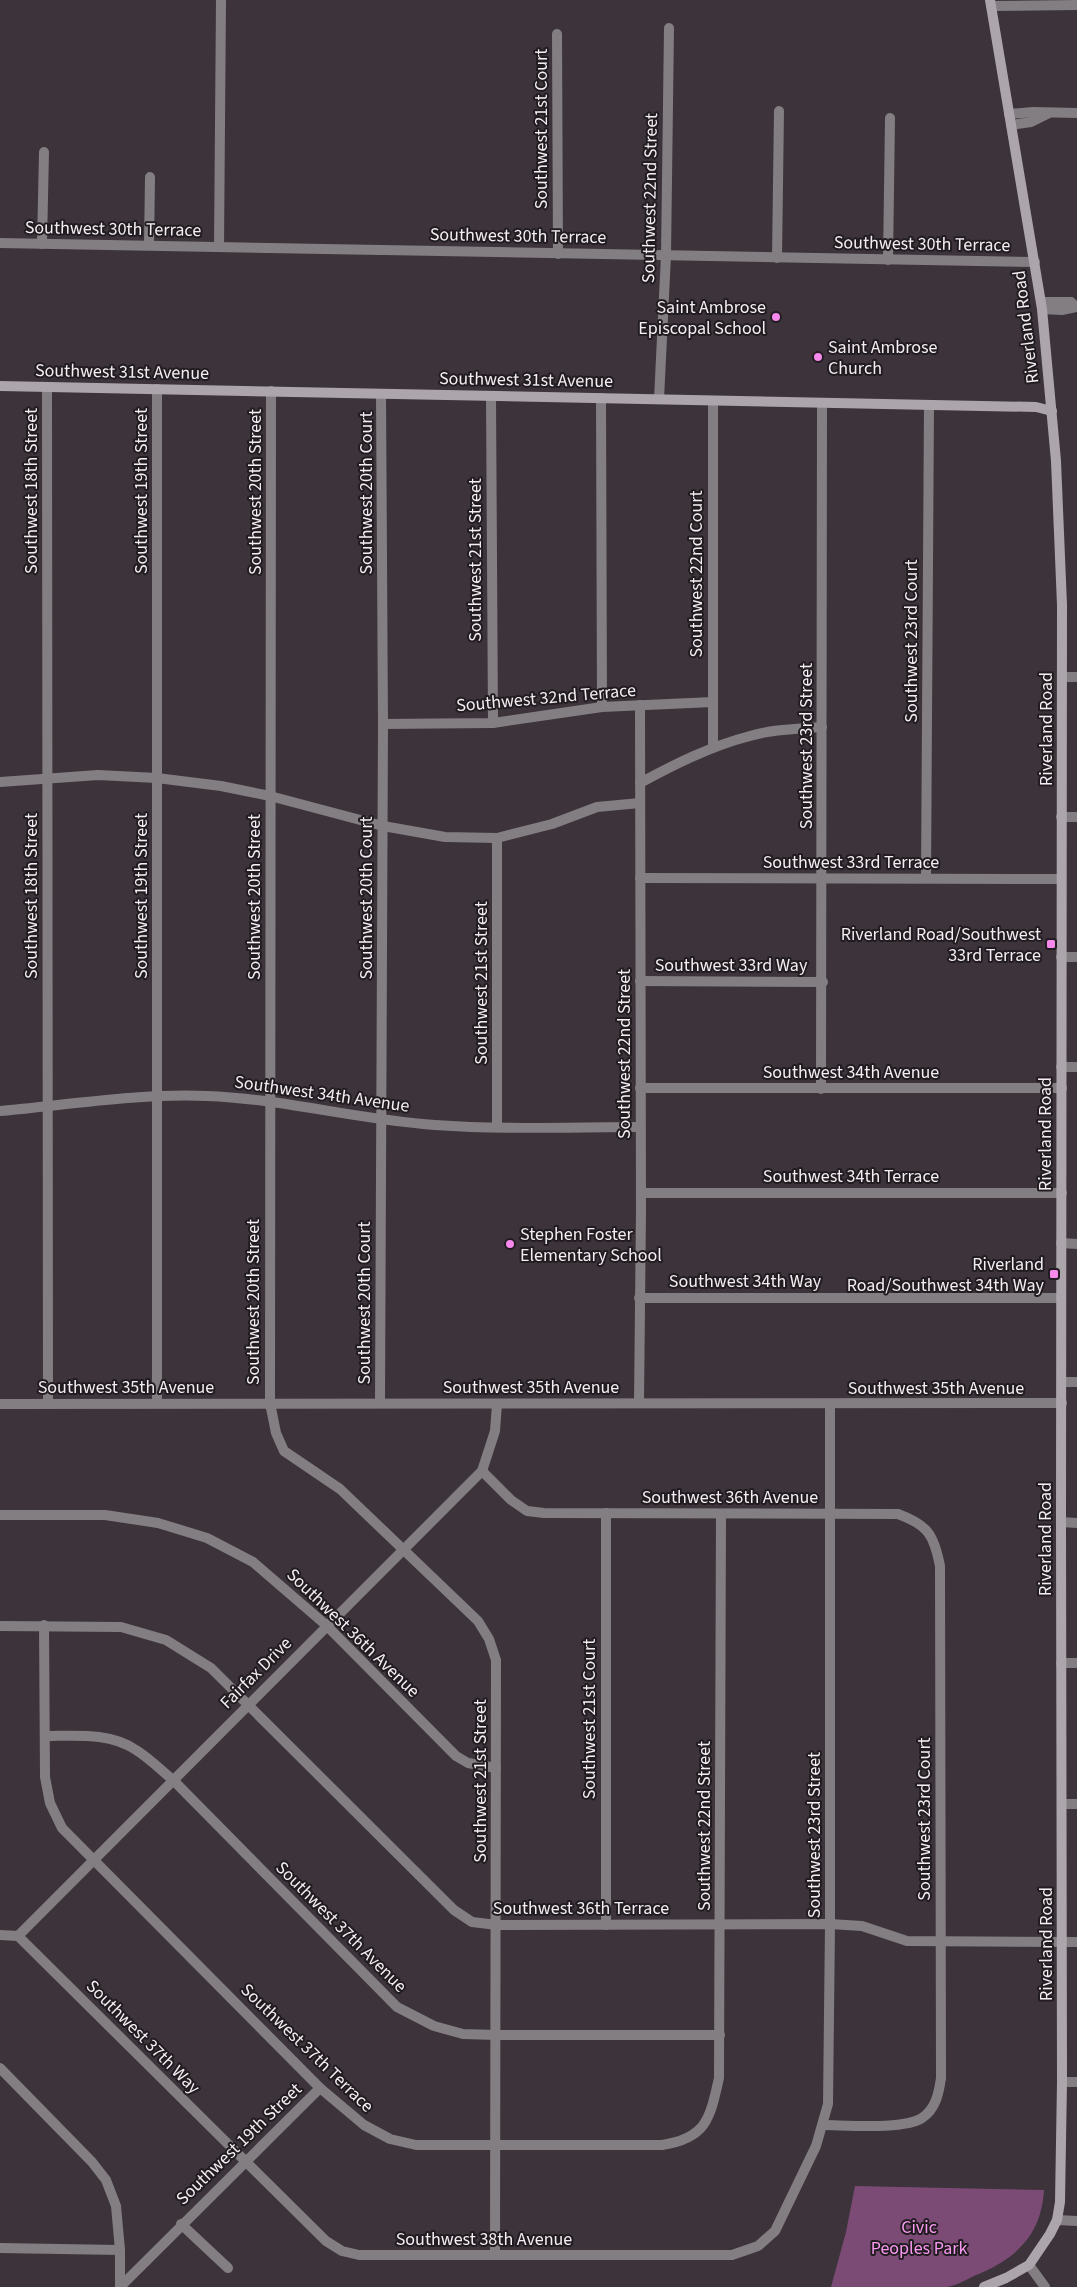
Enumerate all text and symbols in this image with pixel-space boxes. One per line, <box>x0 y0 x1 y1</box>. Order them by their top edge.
street label: Southwest 21st Court <box>529 49 554 209</box>
street label: Southwest 22nd Street <box>636 113 664 283</box>
street label: Southwest 30th Terrace <box>25 215 201 243</box>
street label: Southwest 30th Terrace <box>430 222 606 250</box>
street label: Southwest 30th Terrace <box>834 230 1010 258</box>
street label: Riverland Road <box>1007 269 1045 385</box>
place label: Saint Ambrose Episcopal School <box>638 295 766 341</box>
marker: Saint Ambrose Episcopal School <box>770 311 782 323</box>
place label: Saint Ambrose Church <box>828 335 938 381</box>
marker: Saint Ambrose Church <box>812 351 824 363</box>
street label: Southwest 31st Avenue <box>35 358 209 386</box>
street label: Southwest 31st Avenue <box>439 366 613 394</box>
street label: Southwest 18th Street <box>19 408 44 574</box>
street label: Southwest 19th Street <box>129 408 154 574</box>
street label: Southwest 20th Street <box>243 409 268 575</box>
street label: Southwest 20th Court <box>354 411 379 575</box>
street label: Southwest 21st Street <box>463 478 488 642</box>
street label: Southwest 22nd Court <box>684 490 709 658</box>
street label: Southwest 23rd Court <box>899 559 924 723</box>
street label: Southwest 23rd Street <box>794 663 819 829</box>
street label: Riverland Road <box>1034 672 1059 786</box>
street label: Southwest 32nd Terrace <box>455 678 637 718</box>
street label: Southwest 18th Street <box>19 813 44 979</box>
street label: Southwest 19th Street <box>129 813 154 979</box>
street label: Southwest 20th Street <box>242 814 267 980</box>
street label: Southwest 20th Court <box>354 816 379 980</box>
street label: Southwest 33rd Terrace <box>763 850 939 875</box>
street label: Southwest 21st Street <box>469 901 494 1065</box>
place label: Riverland Road/Southwest 33rd Terrace <box>841 922 1041 968</box>
marker: Riverland Road/Southwest 33rd Terrace <box>1045 938 1057 950</box>
street label: Southwest 33rd Way <box>655 953 808 978</box>
street label: Southwest 22nd Street <box>612 969 637 1139</box>
street label: Southwest 34th Avenue <box>763 1060 939 1085</box>
street label: Southwest 34th Avenue <box>233 1069 411 1119</box>
street label: Riverland Road <box>1033 1077 1058 1191</box>
street label: Southwest 34th Terrace <box>763 1164 939 1189</box>
street label: Southwest 20th Street <box>241 1219 266 1385</box>
street label: Southwest 20th Court <box>352 1221 377 1385</box>
place label: Stephen Foster Elementary School <box>520 1222 662 1268</box>
marker: Stephen Foster Elementary School <box>504 1238 516 1250</box>
place label: Riverland Road/Southwest 34th Way <box>847 1252 1045 1298</box>
marker: Riverland Road/Southwest 34th Way <box>1048 1268 1060 1280</box>
street label: Southwest 34th Way <box>669 1269 822 1294</box>
street label: Southwest 35th Avenue <box>38 1375 214 1400</box>
street label: Southwest 35th Avenue <box>443 1375 619 1400</box>
street label: Southwest 35th Avenue <box>848 1376 1024 1401</box>
street label: Riverland Road <box>1033 1482 1058 1596</box>
street label: Southwest 36th Avenue <box>642 1485 818 1510</box>
street label: Southwest 36th Avenue <box>281 1563 425 1703</box>
street label: Fairfax Drive <box>214 1631 298 1715</box>
street label: Southwest 21st Court <box>577 1639 602 1799</box>
street label: Southwest 21st Street <box>468 1699 493 1863</box>
street label: Southwest 23rd Court <box>912 1737 937 1901</box>
street label: Southwest 22nd Street <box>692 1741 717 1911</box>
street label: Southwest 23rd Street <box>802 1752 827 1918</box>
street label: Southwest 37th Avenue <box>270 1856 412 1998</box>
street label: Riverland Road <box>1034 1887 1059 2001</box>
street label: Southwest 36th Terrace <box>493 1896 669 1921</box>
street label: Southwest 37th Way <box>80 1974 206 2100</box>
street label: Southwest 37th Terrace <box>235 1978 379 2118</box>
street label: Southwest 19th Street <box>171 2077 307 2211</box>
park label: Civic Peoples Park <box>871 2215 967 2261</box>
street label: Southwest 38th Avenue <box>396 2227 572 2252</box>

